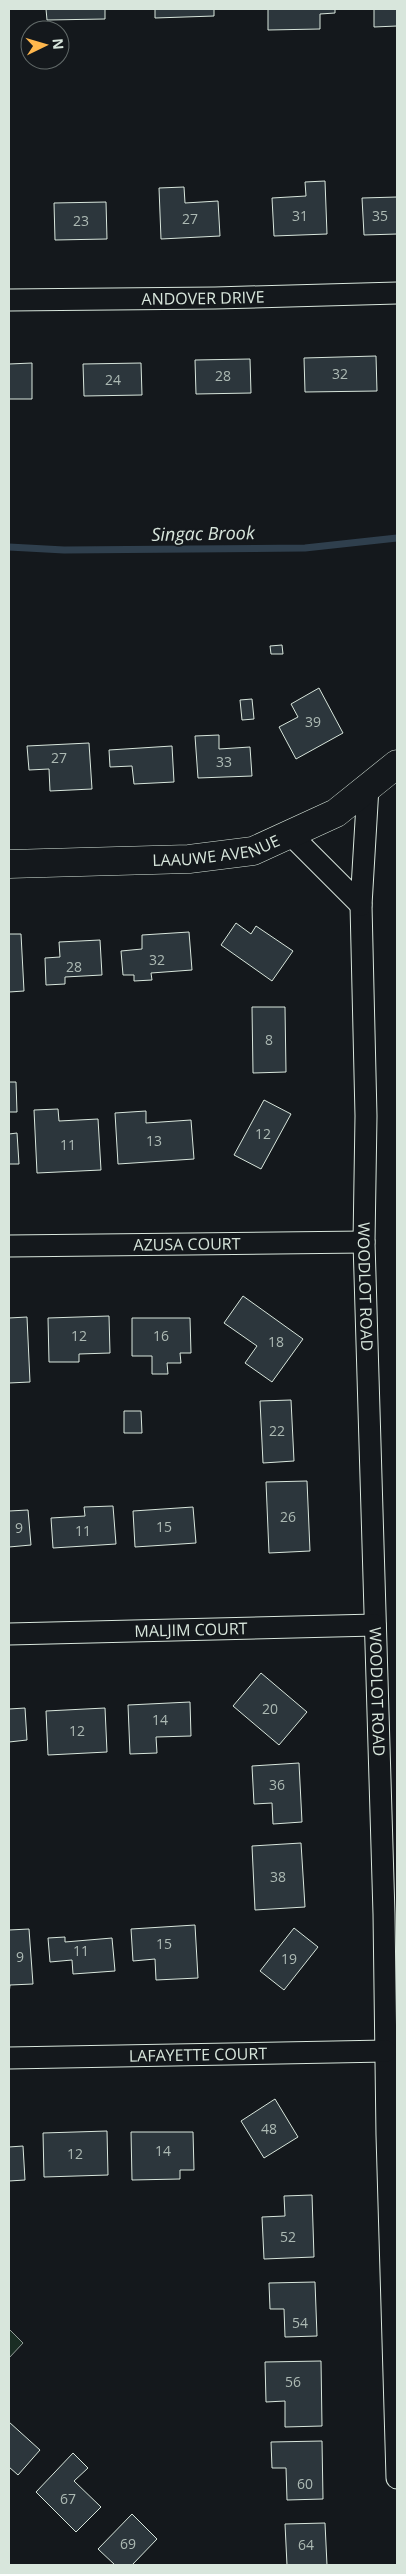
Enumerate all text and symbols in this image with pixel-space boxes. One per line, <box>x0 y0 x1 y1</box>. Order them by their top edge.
north arrow <box>20 20 70 70</box>
text: N <box>48 37 68 50</box>
house number: 31 <box>292 206 308 225</box>
house number: 35 <box>372 206 388 225</box>
house number: 27 <box>182 209 198 228</box>
house number: 23 <box>73 211 89 230</box>
street label: ANDOVER DRIVE <box>141 286 265 310</box>
house number: 32 <box>332 364 348 383</box>
house number: 28 <box>215 366 231 385</box>
house number: 24 <box>105 370 121 389</box>
water label: Singac Brook <box>151 520 256 546</box>
house number: 39 <box>305 712 321 731</box>
house number: 27 <box>51 748 67 767</box>
house number: 33 <box>216 752 232 771</box>
street label: LAAUWE AVENUE <box>152 829 283 871</box>
house number: 32 <box>149 950 165 969</box>
house number: 28 <box>66 957 82 976</box>
house number: 8 <box>265 1030 273 1049</box>
house number: 12 <box>255 1124 271 1143</box>
house number: 13 <box>146 1131 162 1150</box>
house number: 11 <box>60 1135 76 1154</box>
street label: WOODLOT ROAD <box>353 1222 378 1352</box>
street label: AZUSA COURT <box>133 1232 241 1256</box>
house number: 12 <box>71 1326 87 1345</box>
house number: 16 <box>153 1326 169 1345</box>
house number: 18 <box>268 1332 284 1351</box>
house number: 22 <box>269 1421 285 1440</box>
house number: 26 <box>280 1507 296 1526</box>
house number: 15 <box>156 1517 172 1536</box>
house number: 9 <box>15 1518 23 1537</box>
house number: 11 <box>75 1521 91 1540</box>
street label: MALJIM COURT <box>134 1617 248 1642</box>
street label: WOODLOT ROAD <box>364 1627 390 1756</box>
house number: 20 <box>262 1699 278 1718</box>
house number: 14 <box>152 1710 168 1729</box>
house number: 12 <box>69 1721 85 1740</box>
house number: 36 <box>269 1775 285 1794</box>
house number: 38 <box>270 1867 286 1886</box>
house number: 15 <box>156 1934 172 1953</box>
house number: 11 <box>73 1941 89 1960</box>
house number: 9 <box>16 1947 24 1966</box>
house number: 19 <box>281 1949 297 1968</box>
street label: LAFAYETTE COURT <box>129 2042 267 2067</box>
house number: 48 <box>261 2119 277 2138</box>
house number: 14 <box>155 2141 171 2160</box>
house number: 12 <box>67 2144 83 2163</box>
house number: 52 <box>280 2227 296 2246</box>
house number: 54 <box>292 2313 308 2332</box>
house number: 56 <box>285 2372 301 2391</box>
house number: 60 <box>297 2474 313 2493</box>
house number: 67 <box>60 2489 76 2508</box>
house number: 69 <box>120 2534 136 2553</box>
house number: 64 <box>298 2535 314 2554</box>

